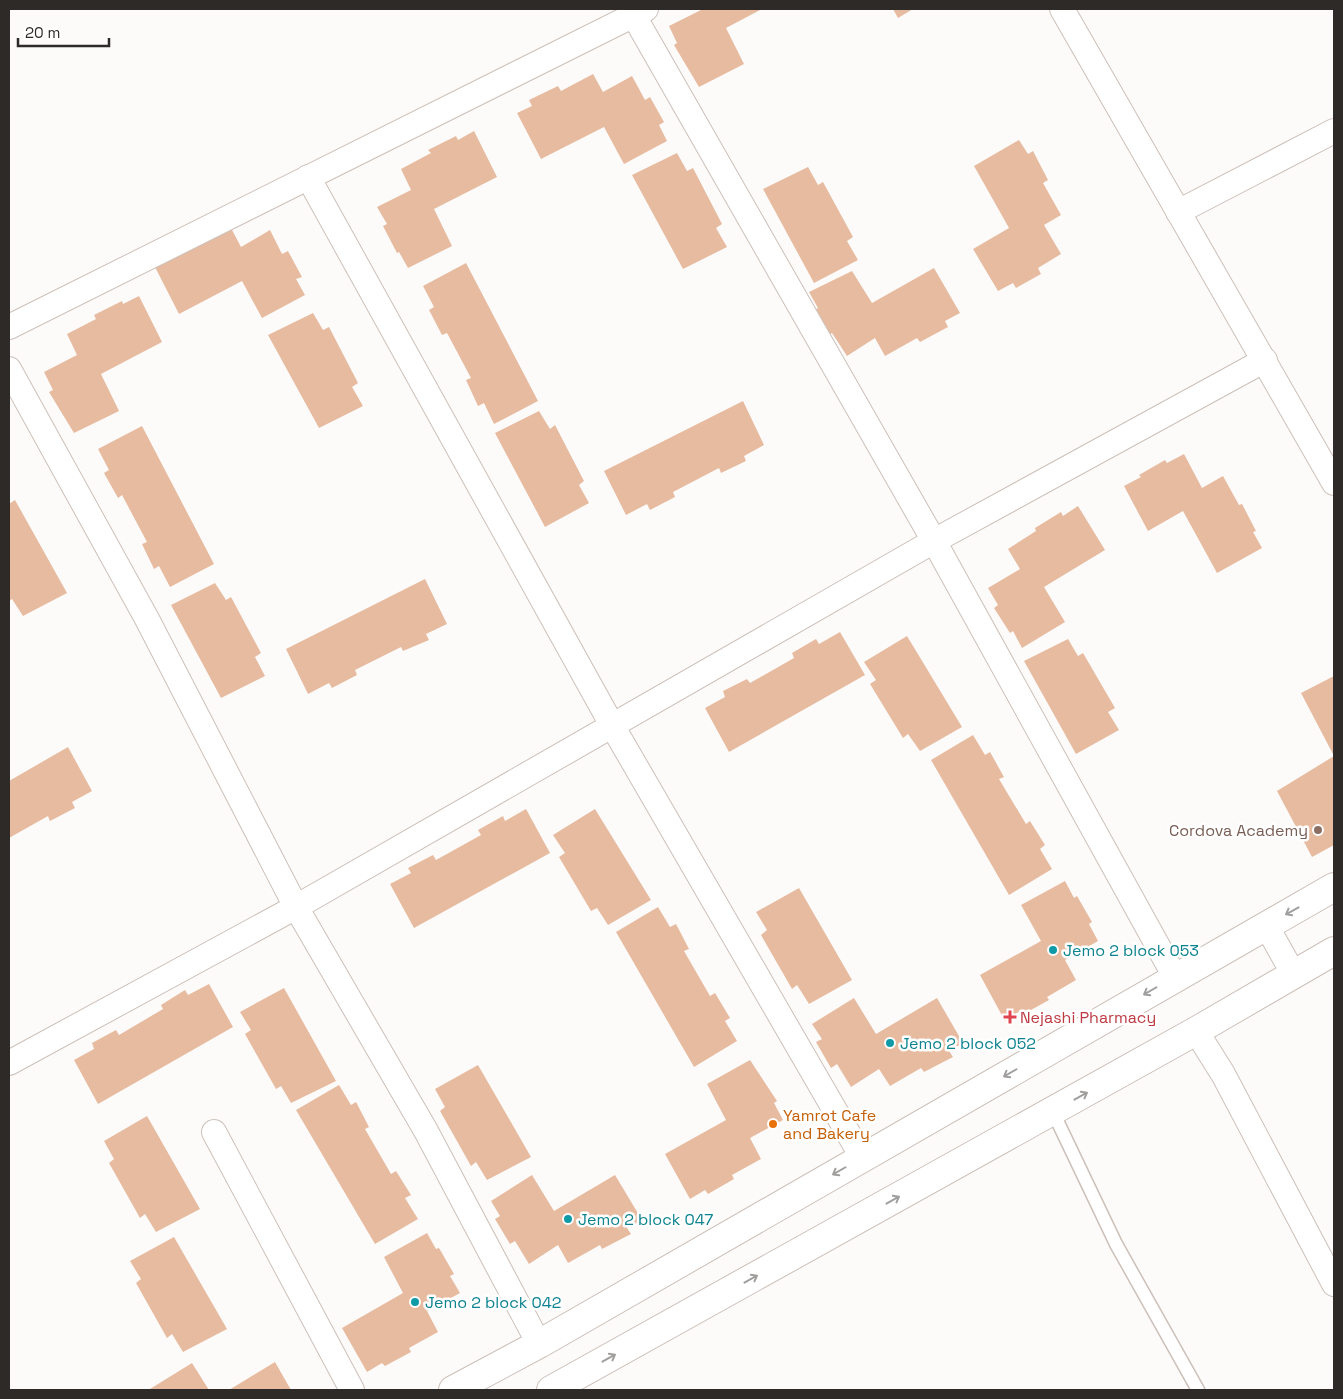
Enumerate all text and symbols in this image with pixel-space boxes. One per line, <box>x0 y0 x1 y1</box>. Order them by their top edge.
scale bar <box>18 15 109 47</box>
text: 20 m <box>25 23 60 42</box>
place label: Cordova Academy <box>1169 820 1308 841</box>
marker: Cordova Academy <box>1312 824 1324 836</box>
one-way arrow <box>1284 906 1299 916</box>
place label: Jemo 2 block 053 <box>1063 940 1199 961</box>
marker: Jemo 2 block 053 <box>1047 944 1059 956</box>
one-way arrow <box>1144 987 1158 997</box>
place label: Nejashi Pharmacy <box>1020 1007 1156 1028</box>
marker: Nejashi Pharmacy <box>1004 1011 1016 1023</box>
place label: Jemo 2 block 052 <box>900 1033 1036 1054</box>
marker: Jemo 2 block 052 <box>884 1037 896 1049</box>
one-way arrow <box>1003 1068 1017 1078</box>
one-way arrow <box>1074 1091 1089 1101</box>
place label: Yamrot Cafe and Bakery <box>783 1105 876 1144</box>
marker: Yamrot Cafe and Bakery <box>767 1118 779 1130</box>
one-way arrow <box>832 1167 846 1177</box>
one-way arrow <box>886 1195 900 1205</box>
place label: Jemo 2 block 047 <box>578 1209 713 1230</box>
marker: Jemo 2 block 047 <box>562 1213 574 1225</box>
one-way arrow <box>744 1274 758 1284</box>
place label: Jemo 2 block 042 <box>425 1292 561 1313</box>
marker: Jemo 2 block 042 <box>409 1296 421 1308</box>
one-way arrow <box>602 1353 617 1363</box>

